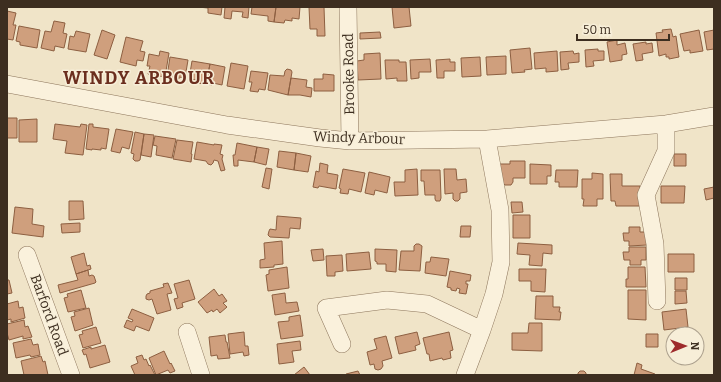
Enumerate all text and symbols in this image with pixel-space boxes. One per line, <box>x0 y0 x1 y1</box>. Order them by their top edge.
scale bar <box>577 16 669 42</box>
text: 50 m <box>583 23 612 37</box>
street label: Brooke Road <box>340 33 358 115</box>
district label: WINDY ARBOUR <box>63 67 215 89</box>
street label: Windy Arbour <box>313 128 405 148</box>
street label: Barford Road <box>26 272 72 358</box>
north arrow <box>665 326 705 366</box>
text: N <box>688 341 701 351</box>

